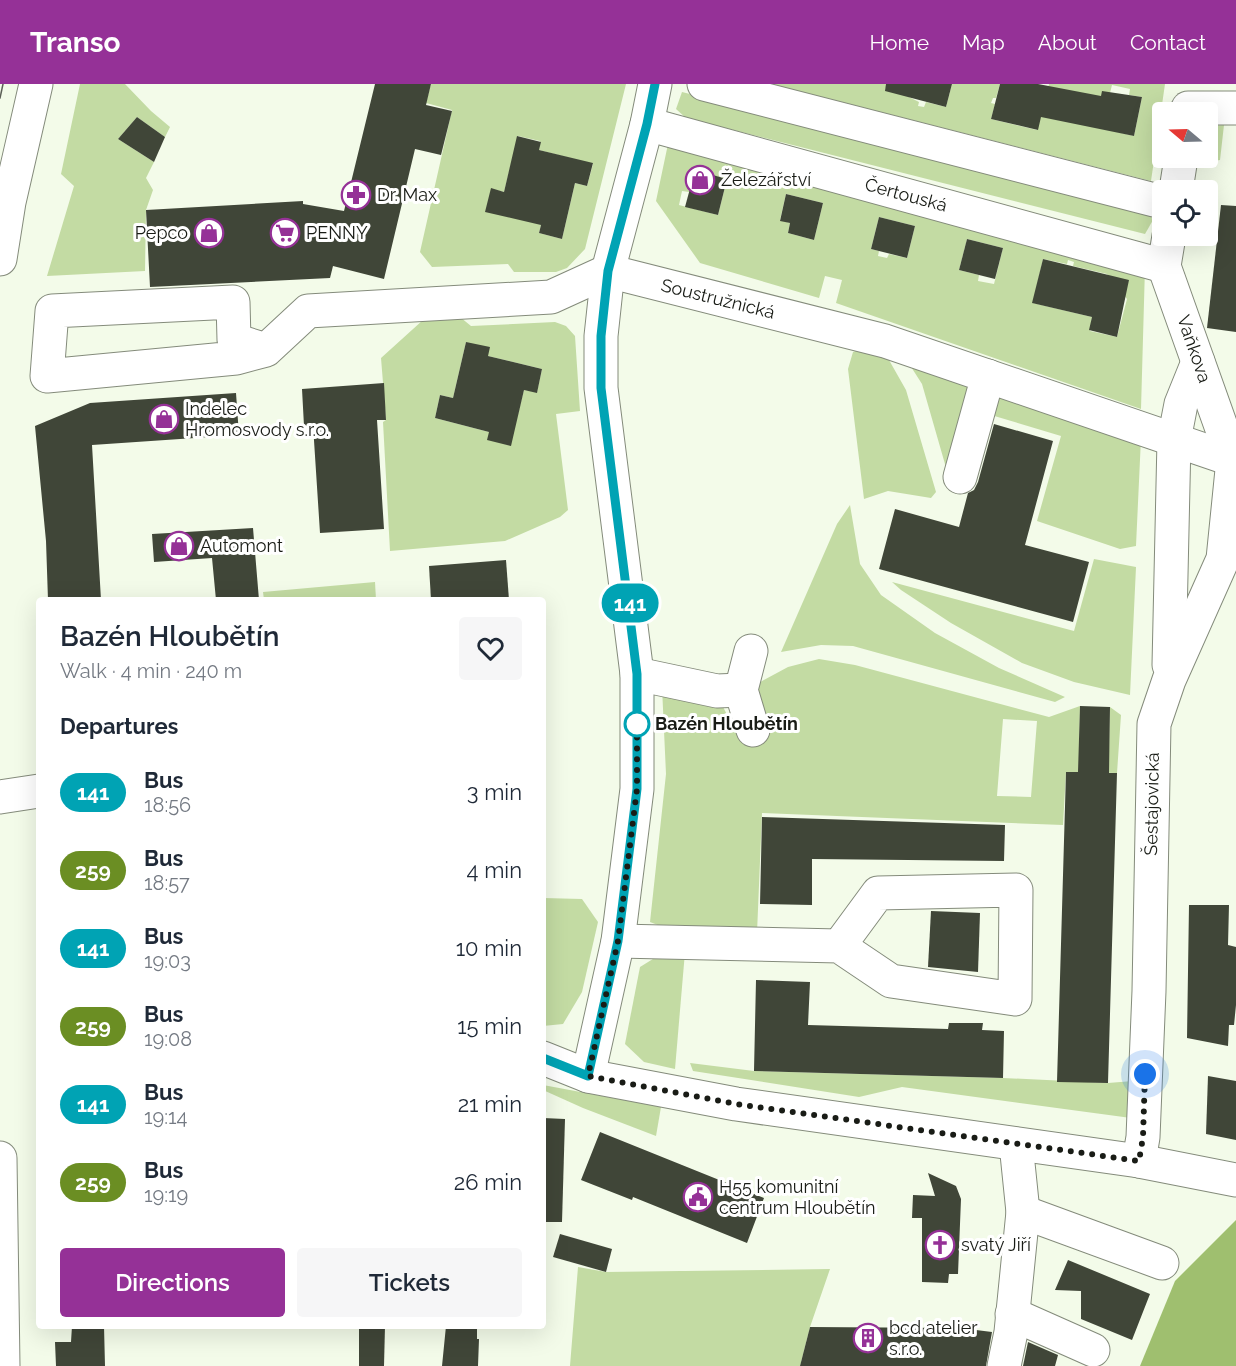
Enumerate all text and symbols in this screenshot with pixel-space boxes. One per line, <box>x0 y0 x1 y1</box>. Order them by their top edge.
text: Transo <box>30 26 120 59</box>
text: Home <box>870 30 929 55</box>
text: Map <box>962 30 1005 55</box>
text: About <box>1038 30 1097 55</box>
text: Contact <box>1130 30 1206 55</box>
north arrow <box>1152 102 1218 168</box>
map controls <box>1152 102 1218 246</box>
shop icon: Železářství <box>684 164 716 196</box>
place label: Železářství <box>721 168 811 190</box>
street label: Čertouská <box>863 172 950 216</box>
pharmacy icon: Dr. Max <box>340 179 372 211</box>
button: locate <box>1152 180 1218 246</box>
place label: Dr. Max <box>377 184 437 205</box>
shop icon: Pepco <box>193 217 225 249</box>
supermarket icon: PENNY <box>269 217 301 249</box>
place label: Pepco <box>135 222 188 243</box>
place label: PENNY <box>306 222 368 243</box>
street label: Soustružnická <box>659 274 777 323</box>
street label: Vaňkova <box>1173 312 1216 385</box>
place label: Indelec Hromosvody s.r.o. <box>185 398 329 440</box>
shop icon: Indelec Hromosvody s.r.o. <box>148 403 180 435</box>
shop icon: Automont <box>163 530 195 562</box>
place label: Automont <box>200 535 283 556</box>
line badge: 141 <box>596 584 664 622</box>
text: 141 <box>614 591 646 616</box>
button: heart <box>459 617 522 680</box>
text: Bazén Hloubětín <box>60 620 280 653</box>
text: Walk · 4 min · 240 m <box>60 659 242 683</box>
marker: Bazén Hloubětín <box>624 711 650 737</box>
text: Departures <box>60 713 178 739</box>
place label: Bazén Hloubětín <box>655 713 798 734</box>
street label: Šestajovická <box>1139 752 1163 856</box>
text: Bus <box>144 767 183 793</box>
text: 3 min <box>467 779 522 805</box>
text: 141 <box>77 780 109 805</box>
text: 18:56 <box>144 793 191 817</box>
text: Bus <box>144 845 183 871</box>
text: 4 min <box>467 857 522 883</box>
text: 259 <box>75 858 111 883</box>
text: 18:57 <box>144 871 190 895</box>
text: Bus <box>144 923 183 949</box>
text: 10 min <box>456 935 522 961</box>
text: 141 <box>77 936 109 961</box>
text: 19:03 <box>144 949 191 973</box>
text: Bus <box>144 1001 183 1027</box>
text: 15 min <box>457 1013 522 1039</box>
text: 259 <box>75 1014 111 1039</box>
text: 19:08 <box>144 1027 192 1051</box>
your location <box>1130 1059 1160 1089</box>
text: Bus <box>144 1079 183 1105</box>
text: 21 min <box>458 1091 522 1117</box>
text: 141 <box>77 1092 109 1117</box>
text: 19:14 <box>144 1105 188 1129</box>
text: Bus <box>144 1157 183 1183</box>
text: 26 min <box>454 1169 522 1195</box>
text: 259 <box>75 1170 111 1195</box>
place label: H55 komunitní centrum Hloubětín <box>719 1176 876 1218</box>
public building icon: H55 komunitní centrum Hloubětín <box>682 1181 714 1213</box>
text: 19:19 <box>144 1183 188 1207</box>
church icon: svatý Jiří <box>924 1229 956 1261</box>
place label: svatý Jiří <box>961 1234 1031 1255</box>
button: Directions <box>60 1248 285 1317</box>
button: Tickets <box>297 1248 522 1317</box>
place label: bcd atelier s.r.o. <box>889 1317 978 1359</box>
building icon: bcd atelier s.r.o. <box>852 1322 884 1354</box>

